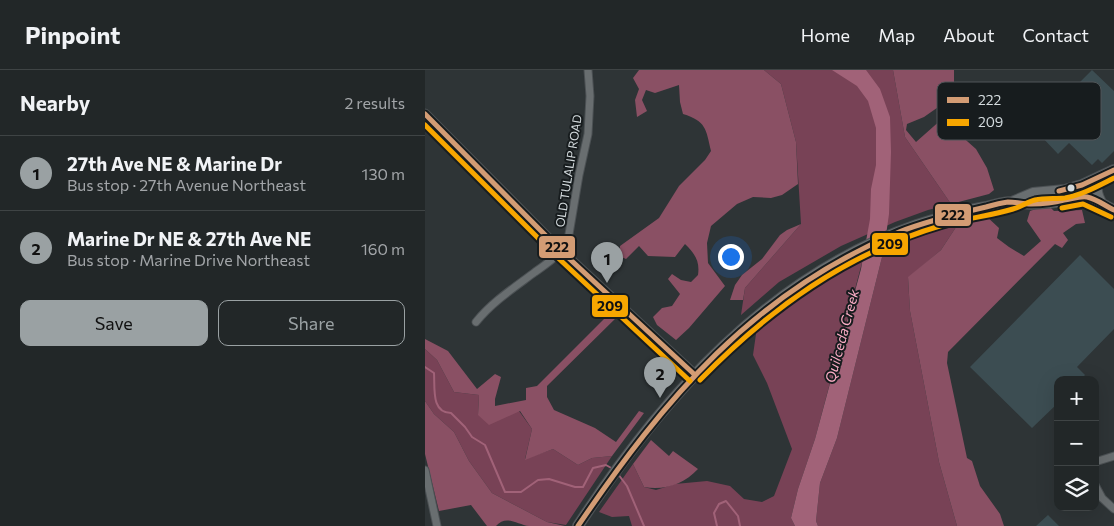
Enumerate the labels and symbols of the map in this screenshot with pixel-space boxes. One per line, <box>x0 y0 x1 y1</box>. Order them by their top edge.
legend <box>937 82 1101 140</box>
text: 222 <box>978 91 1002 108</box>
street label: OLD TULALIP ROAD <box>552 113 584 228</box>
text: 209 <box>978 113 1003 130</box>
unlabelled marker <box>1066 183 1076 193</box>
line badge: 222 <box>934 203 972 227</box>
text: 222 <box>941 206 965 223</box>
line badge: 209 <box>871 232 909 256</box>
line badge: 222 <box>538 235 576 259</box>
text: 209 <box>877 235 903 252</box>
text: 222 <box>545 238 569 255</box>
pin: 1 <box>591 242 623 283</box>
your location <box>718 244 744 270</box>
water label: Quilceda Creek <box>821 287 862 384</box>
line badge: 209 <box>591 294 629 318</box>
text: 209 <box>597 297 623 314</box>
pin: 2 <box>644 357 676 398</box>

